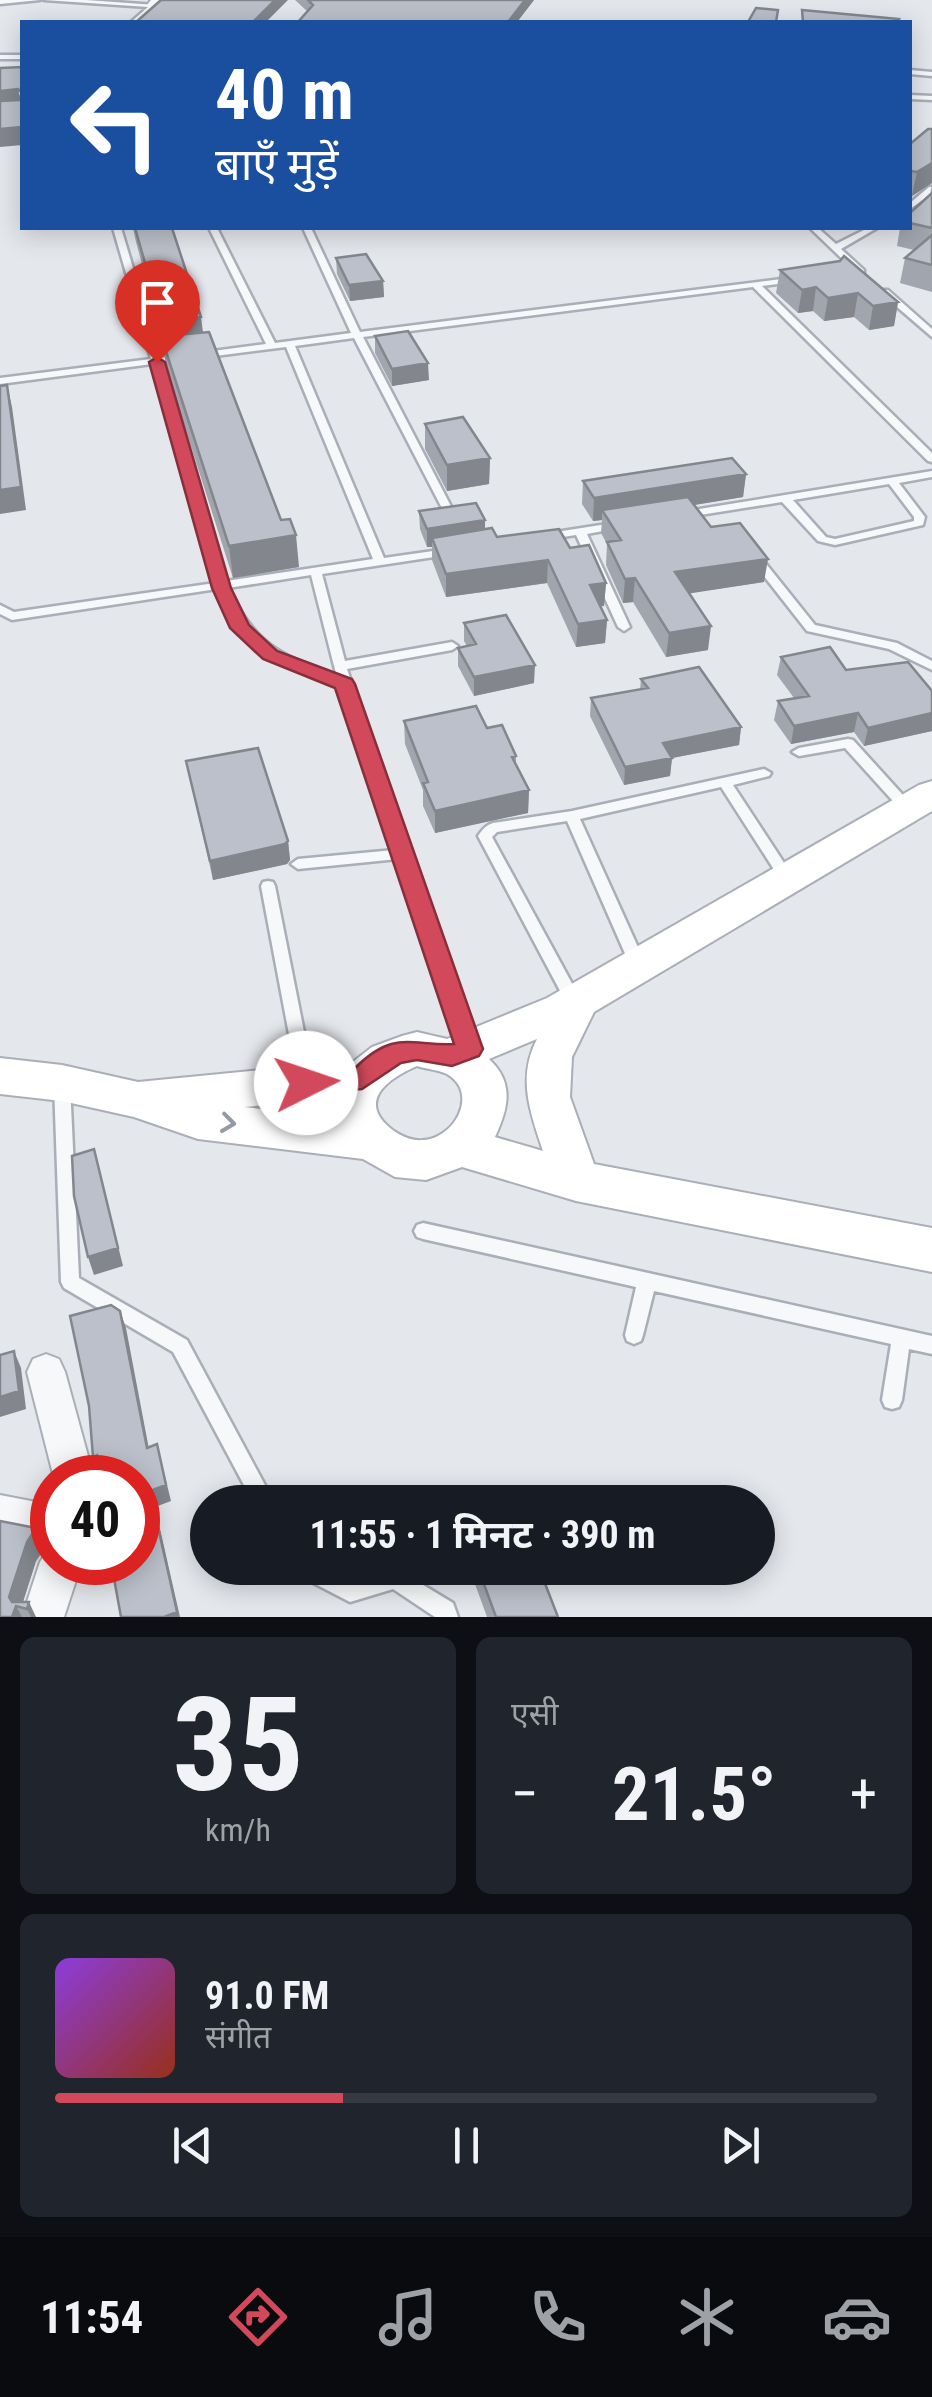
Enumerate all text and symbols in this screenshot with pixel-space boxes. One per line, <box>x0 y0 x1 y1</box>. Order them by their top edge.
text: 40 m <box>215 54 354 136</box>
icon: left <box>50 60 180 190</box>
text: बाएँ मुड़ें <box>215 138 339 191</box>
pin <box>115 260 200 363</box>
icon: arrive <box>130 275 185 330</box>
position arrow <box>254 1031 358 1135</box>
one-way arrow <box>220 1112 236 1133</box>
speed limit sign: 40 <box>30 1455 160 1585</box>
text: 11:55 · 1 मिनट · 390 m <box>309 1513 656 1557</box>
text: 35 <box>172 1669 304 1822</box>
text: एसी <box>511 1695 559 1733</box>
text: 21.5° <box>612 1750 776 1838</box>
text: − <box>511 1762 539 1826</box>
text: + <box>850 1762 877 1826</box>
text: km/h <box>205 1811 271 1849</box>
text: 91.0 FM <box>205 1974 329 2018</box>
text: संगीत <box>205 2018 271 2056</box>
icon: previous <box>165 2118 220 2173</box>
icon: pause <box>439 2118 494 2173</box>
icon: next <box>713 2118 768 2173</box>
icon: directions <box>223 2282 293 2352</box>
icon: music <box>373 2282 443 2352</box>
icon: phone <box>523 2282 593 2352</box>
icon: climate <box>672 2282 742 2352</box>
icon: car <box>822 2282 892 2352</box>
text: 11:54 <box>40 2291 143 2344</box>

